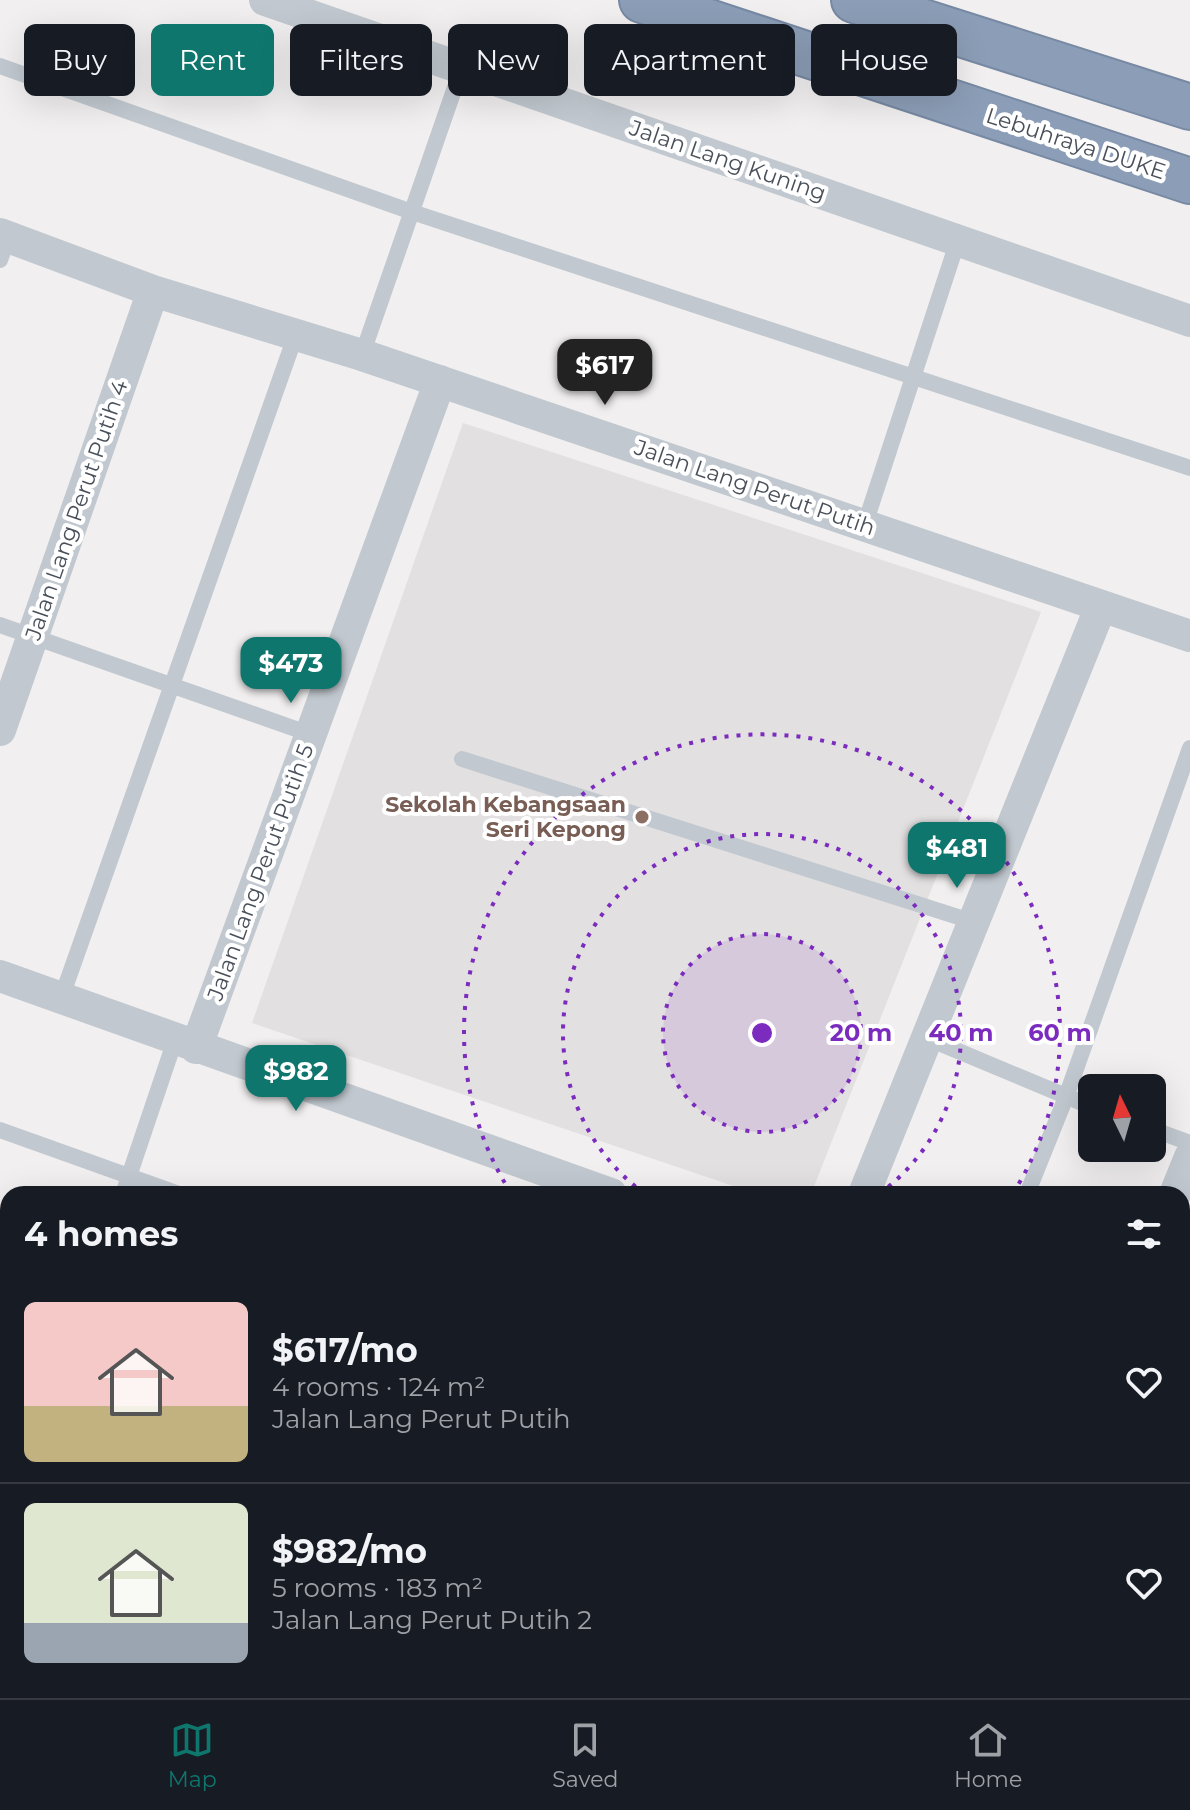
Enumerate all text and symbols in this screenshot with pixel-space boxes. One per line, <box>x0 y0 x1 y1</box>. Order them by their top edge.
chip: Buy <box>24 24 135 96</box>
chip: Rent <box>151 24 274 96</box>
chip: Filters <box>290 24 432 96</box>
chip: New <box>448 24 568 96</box>
chip: Apartment <box>584 24 795 96</box>
chip: House <box>811 24 957 96</box>
street label: Lebuhraya DUKE <box>983 102 1169 185</box>
street label: Jalan Lang Kuning <box>625 114 830 207</box>
pin: $617 <box>558 339 652 407</box>
text: $617 <box>575 349 635 381</box>
street label: Jalan Lang Perut Putih 4 <box>19 376 134 645</box>
street label: Jalan Lang Perut Putih <box>630 433 879 541</box>
pin: $473 <box>244 637 338 705</box>
text: $473 <box>258 647 324 679</box>
street label: Jalan Lang Perut Putih 5 <box>201 740 319 1005</box>
place label: Sekolah Kebangsaan Seri Kepong <box>385 791 626 843</box>
marker: Sekolah Kebangsaan Seri Kepong <box>633 808 651 826</box>
pin: $481 <box>910 822 1004 890</box>
text: $481 <box>926 832 988 864</box>
text: 20 m <box>830 1018 892 1047</box>
text: 40 m <box>929 1018 993 1047</box>
text: 60 m <box>1028 1018 1092 1047</box>
centre of rings <box>748 1019 776 1047</box>
pin: $982 <box>249 1045 343 1113</box>
text: $982 <box>263 1055 329 1087</box>
north arrow <box>1078 1074 1166 1162</box>
map controls <box>1078 1074 1166 1162</box>
icon: filters <box>1122 1212 1166 1256</box>
text: 4 homes <box>24 1213 178 1255</box>
text: $617/mo <box>272 1329 418 1371</box>
icon: home <box>88 1334 184 1430</box>
icon: heart <box>1122 1360 1166 1404</box>
text: 4 rooms · 124 m² <box>272 1371 485 1403</box>
text: Jalan Lang Perut Putih <box>272 1403 571 1435</box>
text: $982/mo <box>272 1530 427 1572</box>
icon: home <box>88 1535 184 1631</box>
icon: heart <box>1122 1561 1166 1605</box>
text: 5 rooms · 183 m² <box>272 1572 483 1604</box>
text: Jalan Lang Perut Putih 2 <box>272 1604 592 1636</box>
tab: Map <box>168 1718 217 1793</box>
tab: Saved <box>552 1718 618 1793</box>
tab: Home <box>954 1718 1022 1793</box>

